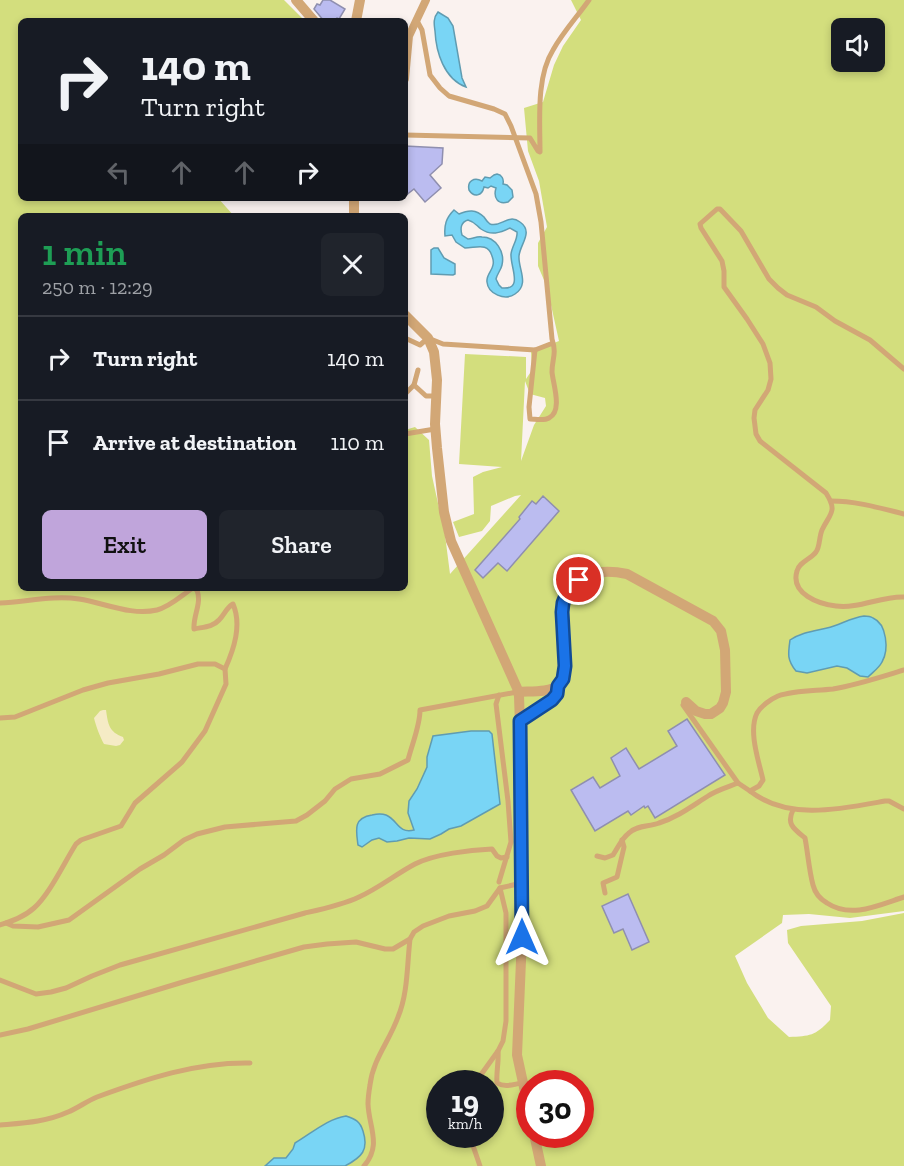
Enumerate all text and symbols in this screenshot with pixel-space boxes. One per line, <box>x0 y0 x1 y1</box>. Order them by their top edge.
map controls <box>831 18 885 72</box>
button: sound <box>831 18 885 72</box>
text: 140 m <box>141 40 251 91</box>
icon: right <box>42 42 120 120</box>
text: Turn right <box>141 91 265 123</box>
icon: left <box>102 156 135 189</box>
icon: ahead <box>165 156 198 189</box>
icon: ahead <box>228 156 261 189</box>
icon: right <box>291 156 324 189</box>
text: 1 min <box>42 231 127 274</box>
button: close <box>321 233 384 296</box>
text: 250 m · 12:29 <box>42 275 153 299</box>
icon: right <box>42 342 75 375</box>
text: Turn right <box>93 345 197 372</box>
text: 140 m <box>327 345 384 372</box>
icon: arrive <box>42 426 75 459</box>
text: Arrive at destination <box>93 429 296 456</box>
text: 110 m <box>330 429 384 456</box>
button: Exit <box>42 510 207 579</box>
button: Share <box>219 510 384 579</box>
pin <box>553 554 604 605</box>
icon: arrive <box>562 563 595 596</box>
position arrow <box>490 905 554 969</box>
speed limit sign: 30 <box>516 1070 594 1148</box>
text: 19 <box>451 1084 479 1120</box>
text: km/h <box>448 1115 482 1133</box>

